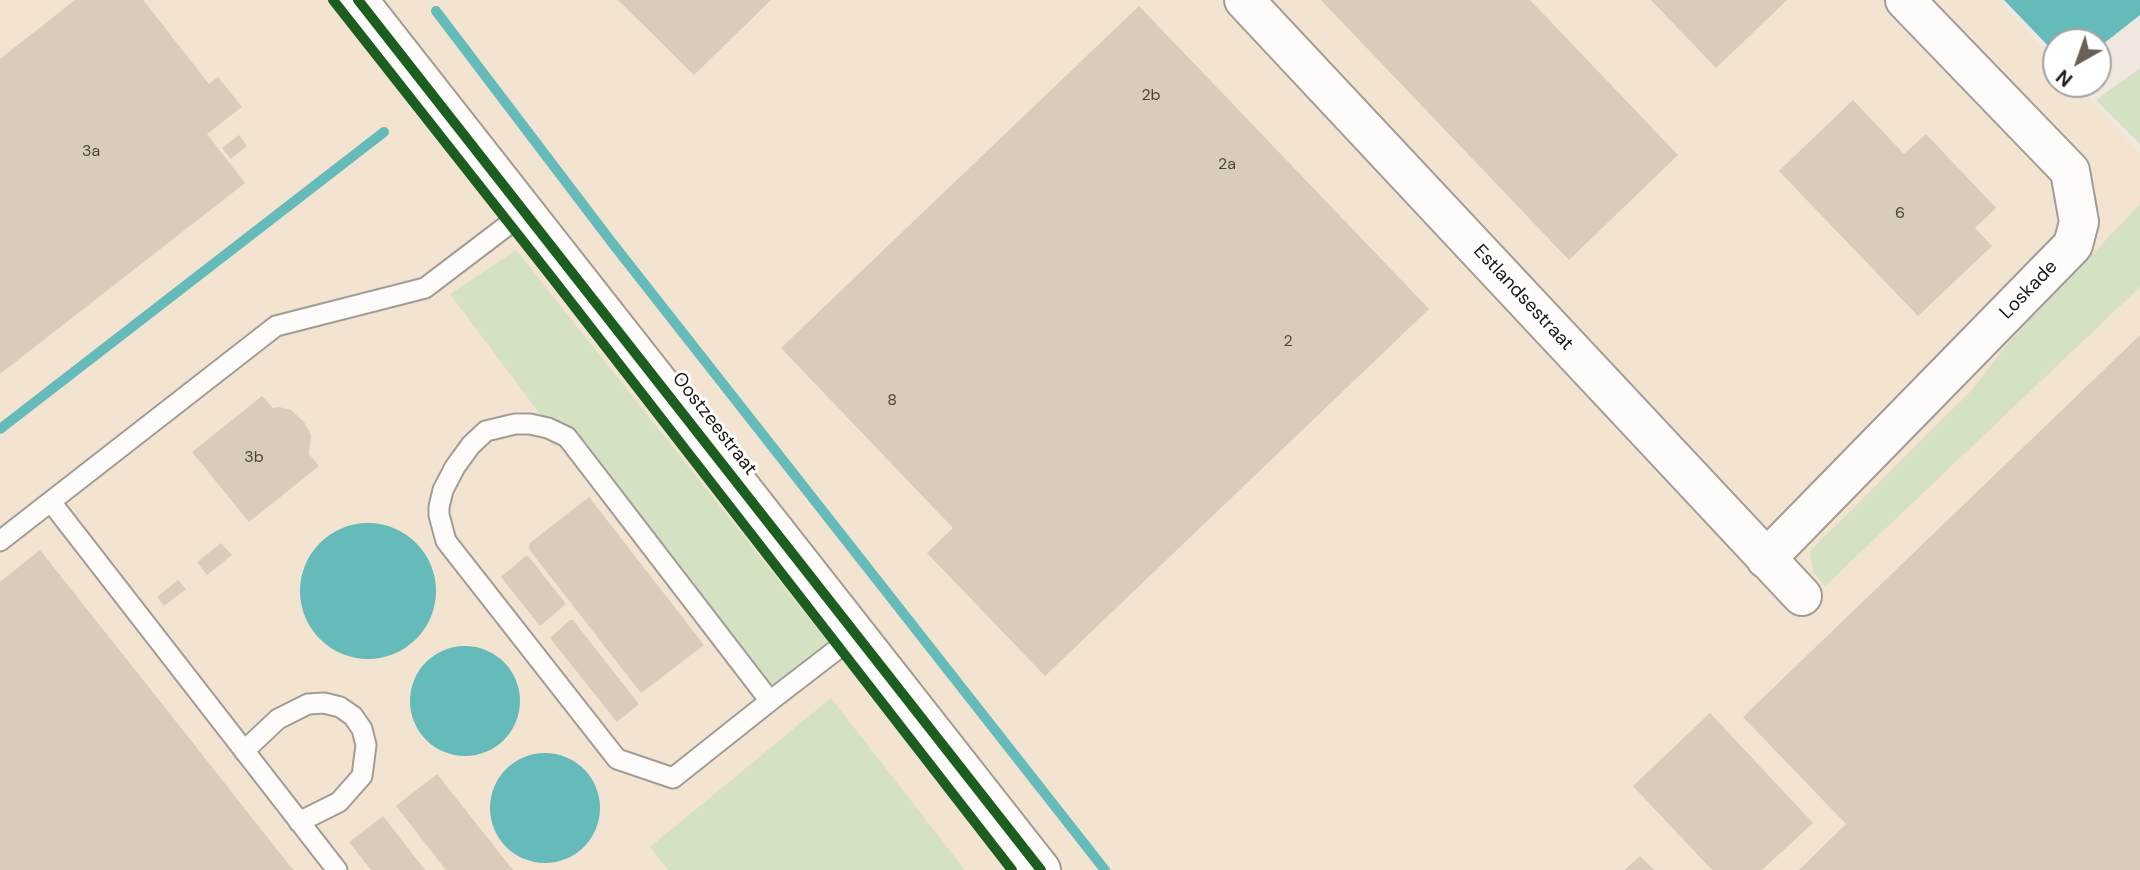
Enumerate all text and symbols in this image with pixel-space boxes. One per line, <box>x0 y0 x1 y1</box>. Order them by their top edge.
north arrow <box>2042 28 2112 98</box>
text: N <box>2051 64 2078 92</box>
house number: 2b <box>1141 86 1161 106</box>
house number: 3a <box>82 142 100 162</box>
house number: 2a <box>1218 155 1236 175</box>
house number: 6 <box>1895 204 1905 224</box>
street label: Estlandsestraat <box>1468 240 1578 356</box>
street label: Loskade <box>1995 256 2063 324</box>
house number: 2 <box>1283 332 1293 352</box>
street label: Oostzeestraat <box>667 368 761 480</box>
house number: 8 <box>887 391 897 411</box>
house number: 3b <box>244 448 264 468</box>

